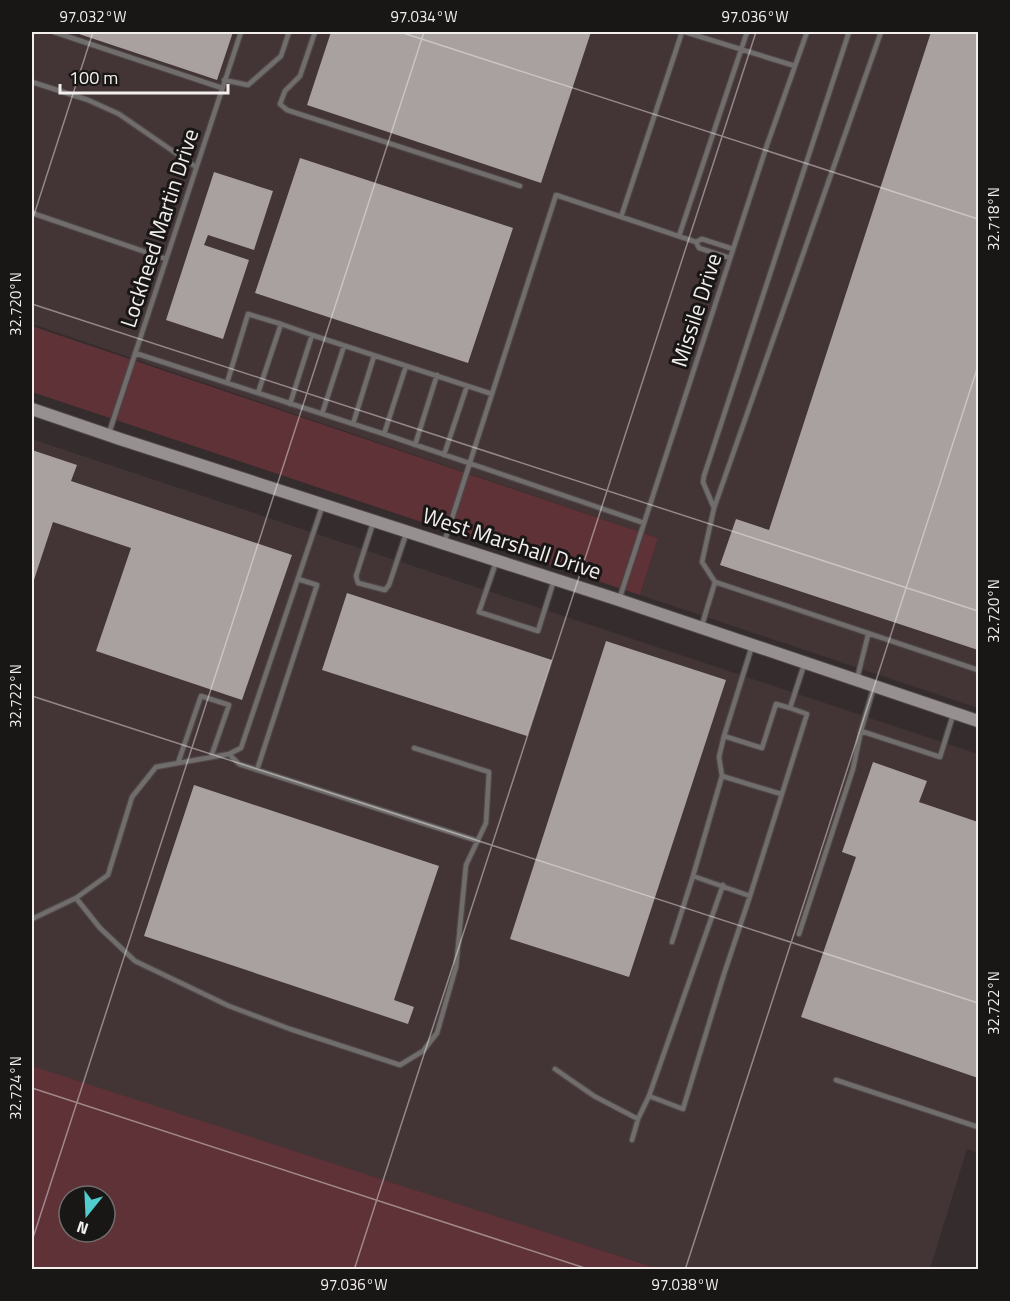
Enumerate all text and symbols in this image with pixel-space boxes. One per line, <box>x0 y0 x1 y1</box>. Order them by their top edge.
text: 97.032°W <box>60 5 126 28</box>
text: 97.034°W <box>391 5 457 28</box>
text: 97.036°W <box>722 5 788 28</box>
scale bar <box>60 57 228 95</box>
text: 100 m <box>69 64 118 91</box>
street label: Lockheed Martin Drive <box>111 124 207 332</box>
text: 32.718°N <box>982 187 1005 251</box>
street label: Missile Drive <box>662 249 730 371</box>
text: 32.720°N <box>4 272 27 336</box>
street label: West Marshall Drive <box>418 498 606 588</box>
text: 32.720°N <box>982 579 1005 643</box>
text: 32.722°N <box>4 664 27 728</box>
text: 32.722°N <box>982 971 1005 1035</box>
text: 32.724°N <box>4 1056 27 1120</box>
north arrow <box>57 1184 117 1244</box>
text: N <box>73 1215 91 1241</box>
text: 97.036°W <box>321 1273 387 1296</box>
text: 97.038°W <box>652 1273 718 1296</box>

